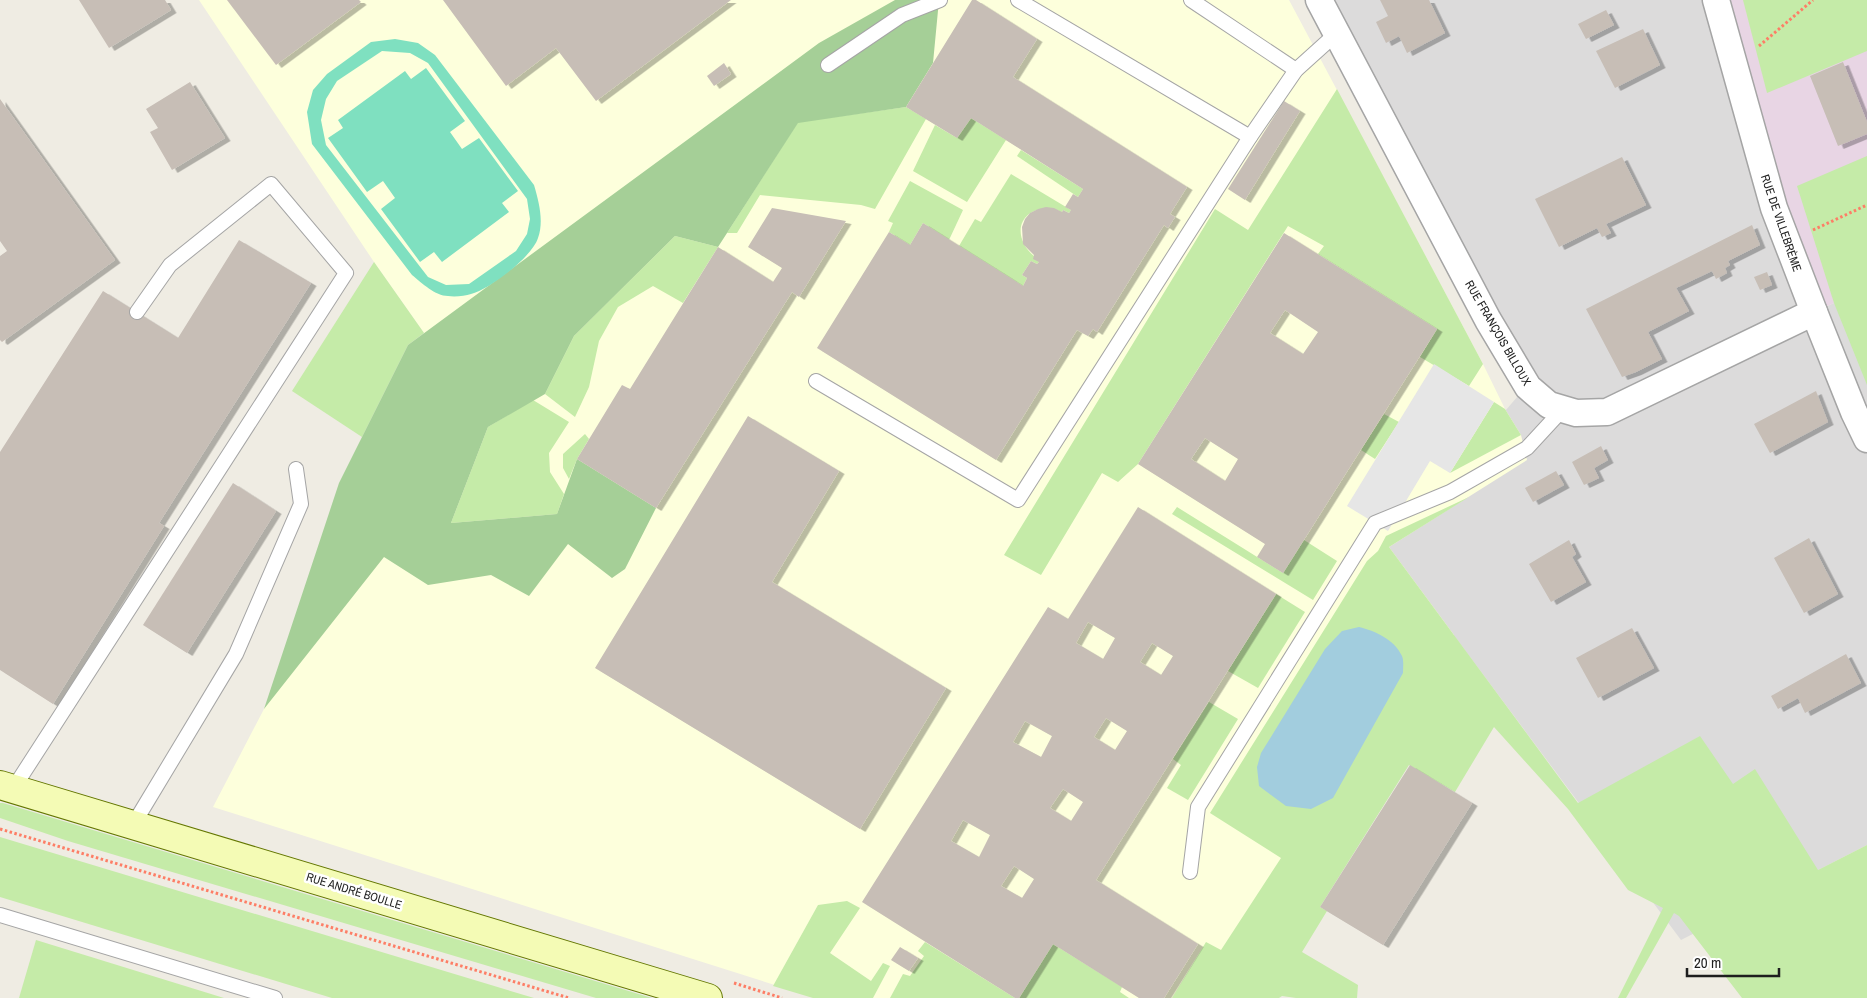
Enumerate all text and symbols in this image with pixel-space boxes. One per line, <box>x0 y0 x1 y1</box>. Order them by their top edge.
street label: RUE DE VILLEBRÈME <box>1757 172 1805 274</box>
street label: RUE FRANÇOIS BILLOUX <box>1461 278 1535 389</box>
street label: RUE ANDRÉ BOULLE <box>304 869 404 913</box>
scale bar <box>1687 946 1780 978</box>
text: 20 m <box>1694 952 1721 973</box>

